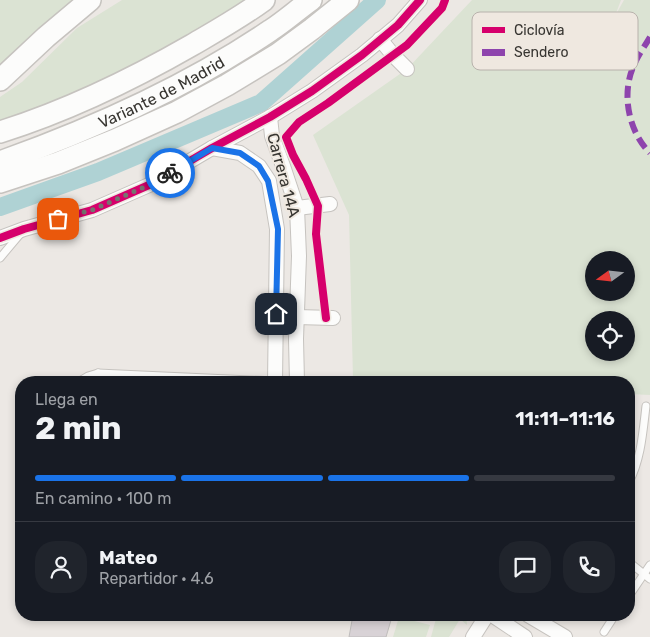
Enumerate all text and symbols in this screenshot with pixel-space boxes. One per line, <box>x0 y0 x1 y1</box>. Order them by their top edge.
legend <box>472 12 638 70</box>
text: Ciclovía <box>514 22 565 39</box>
text: Sendero <box>514 44 568 61</box>
street label: Variante de Madrid <box>95 53 228 132</box>
street label: Carrera 14A <box>263 131 304 220</box>
courier <box>145 148 195 198</box>
icon: bike <box>156 159 184 187</box>
pin <box>37 198 79 240</box>
icon: bag <box>44 205 72 233</box>
north arrow <box>585 251 635 301</box>
map controls <box>585 251 635 361</box>
pin <box>255 293 297 335</box>
icon: home <box>262 300 290 328</box>
button: locate <box>585 311 635 361</box>
text: Llega en <box>35 390 98 409</box>
text: 11:11–11:16 <box>515 407 615 430</box>
text: 2 min <box>35 409 122 447</box>
text: En camino · 100 m <box>35 489 171 508</box>
button: person <box>35 541 87 593</box>
button: chat <box>499 541 551 593</box>
button: phone <box>563 541 615 593</box>
text: Mateo <box>99 546 158 569</box>
text: Repartidor · 4.6 <box>99 569 214 588</box>

